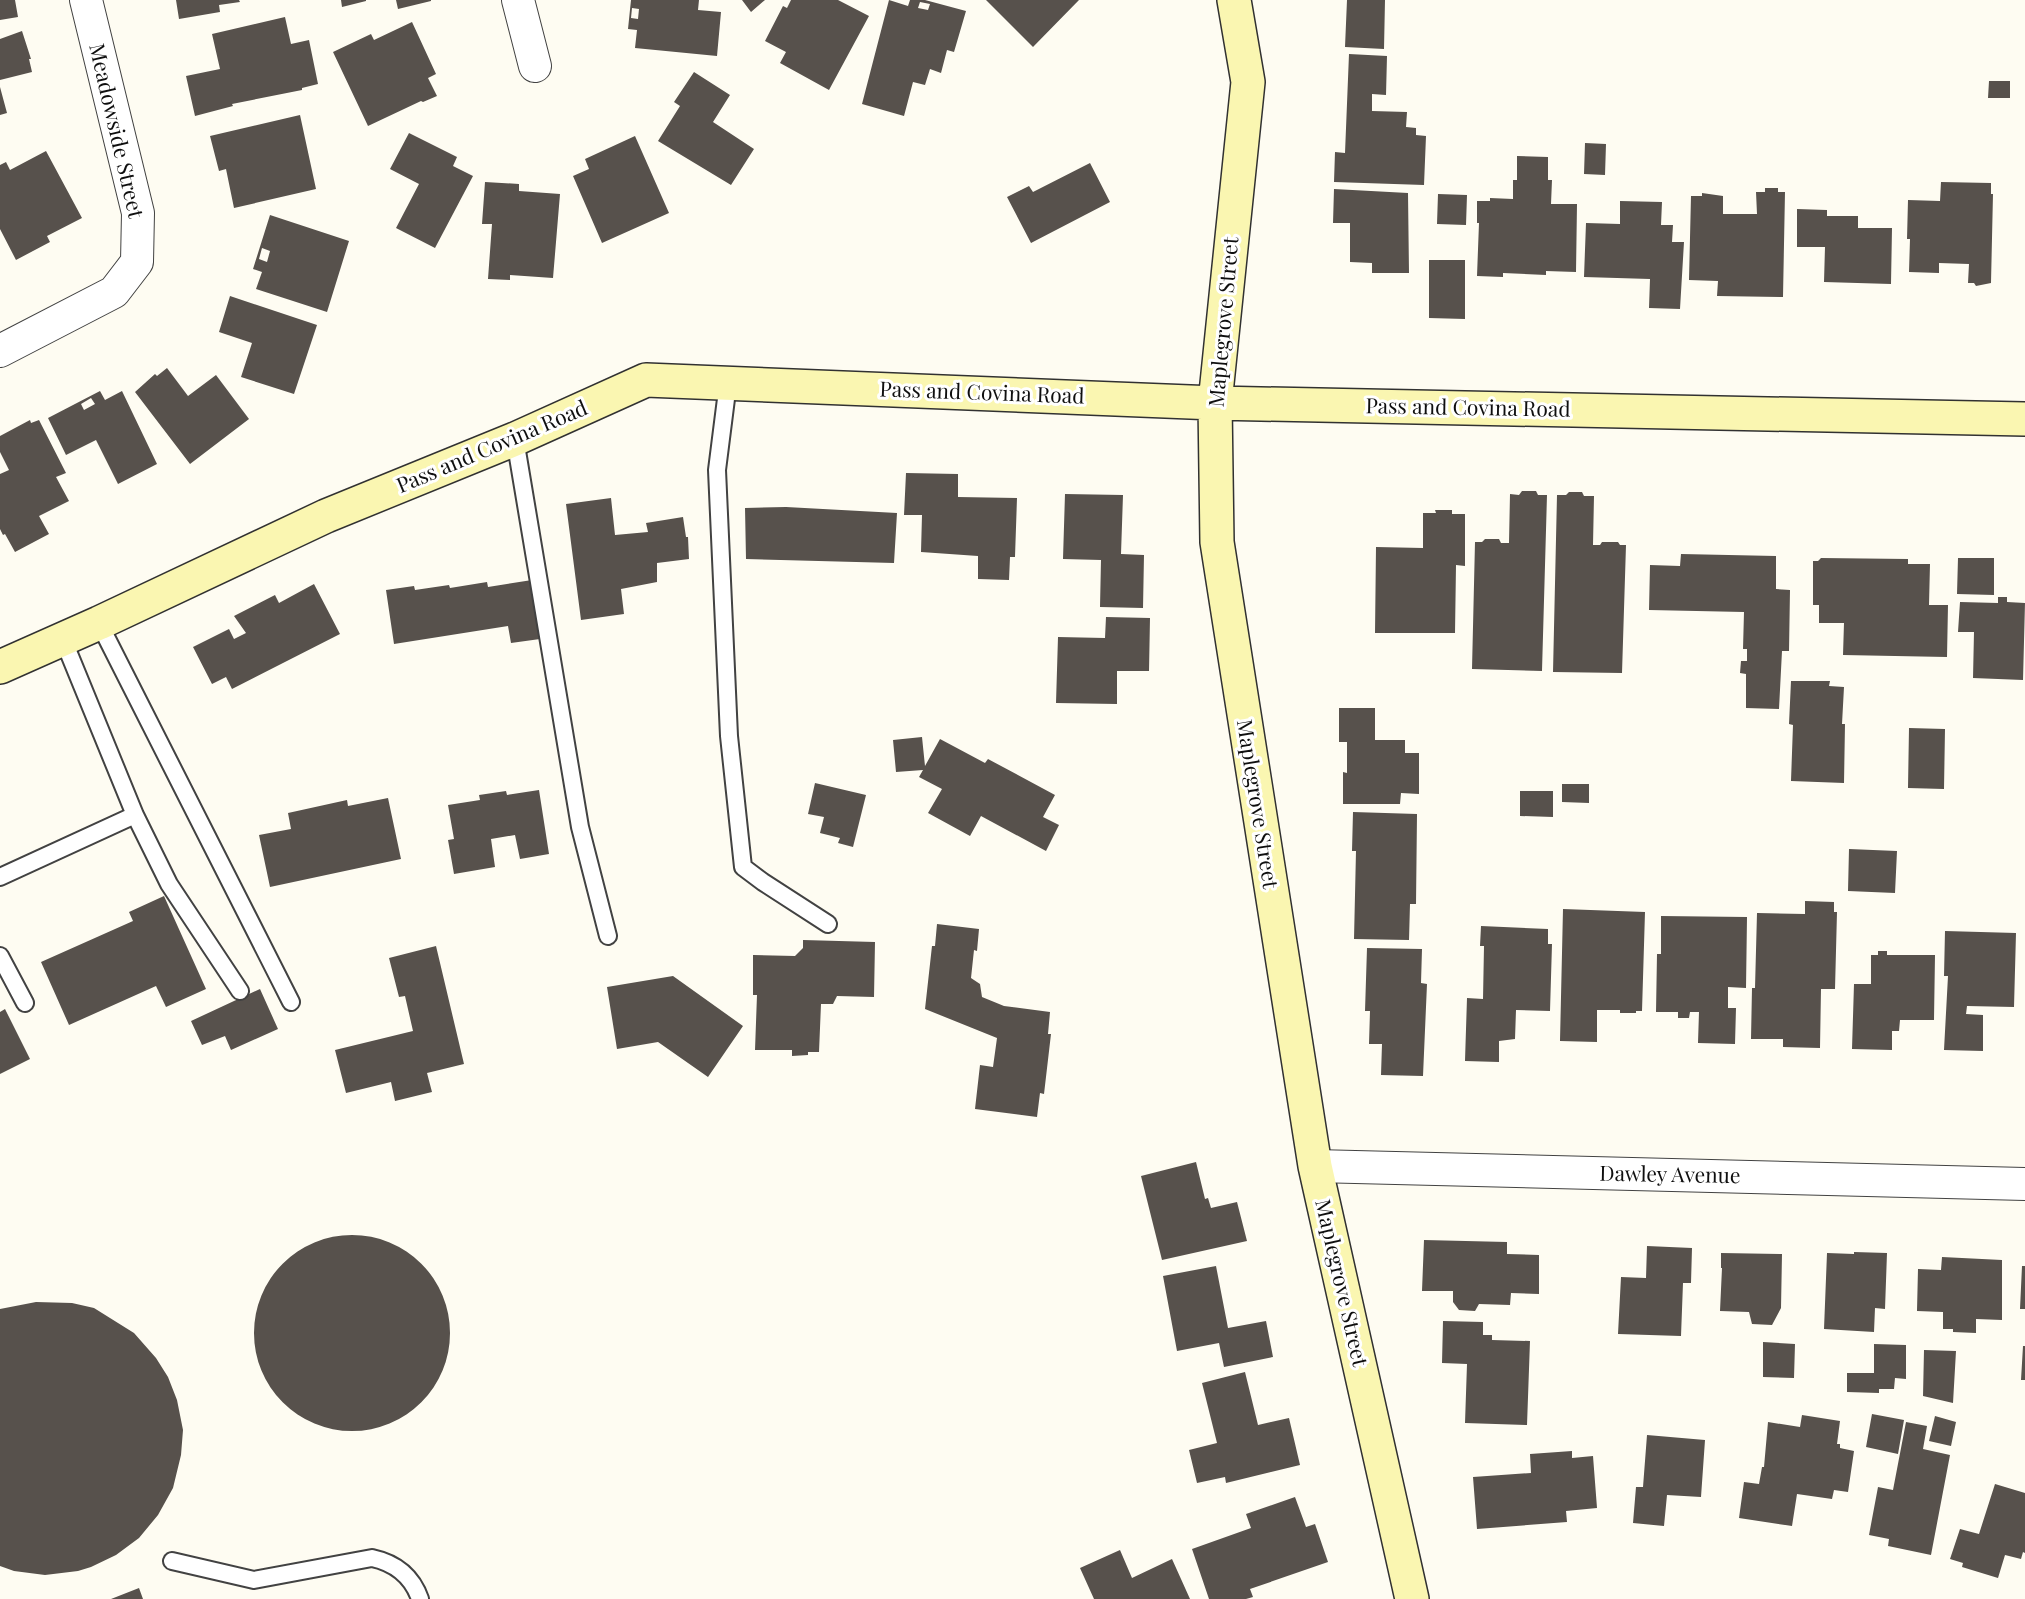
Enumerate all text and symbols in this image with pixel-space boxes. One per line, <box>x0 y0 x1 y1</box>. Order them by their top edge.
street label: Meadowside Street <box>84 40 152 221</box>
street label: Maplegrove Street <box>1201 235 1243 408</box>
street label: Pass and Covina Road <box>879 373 1085 409</box>
street label: Pass and Covina Road <box>1365 390 1571 422</box>
street label: Pass and Covina Road <box>391 392 591 498</box>
street label: Maplegrove Street <box>1232 717 1286 891</box>
street label: Dawley Avenue <box>1599 1158 1741 1188</box>
street label: Maplegrove Street <box>1310 1196 1376 1370</box>

